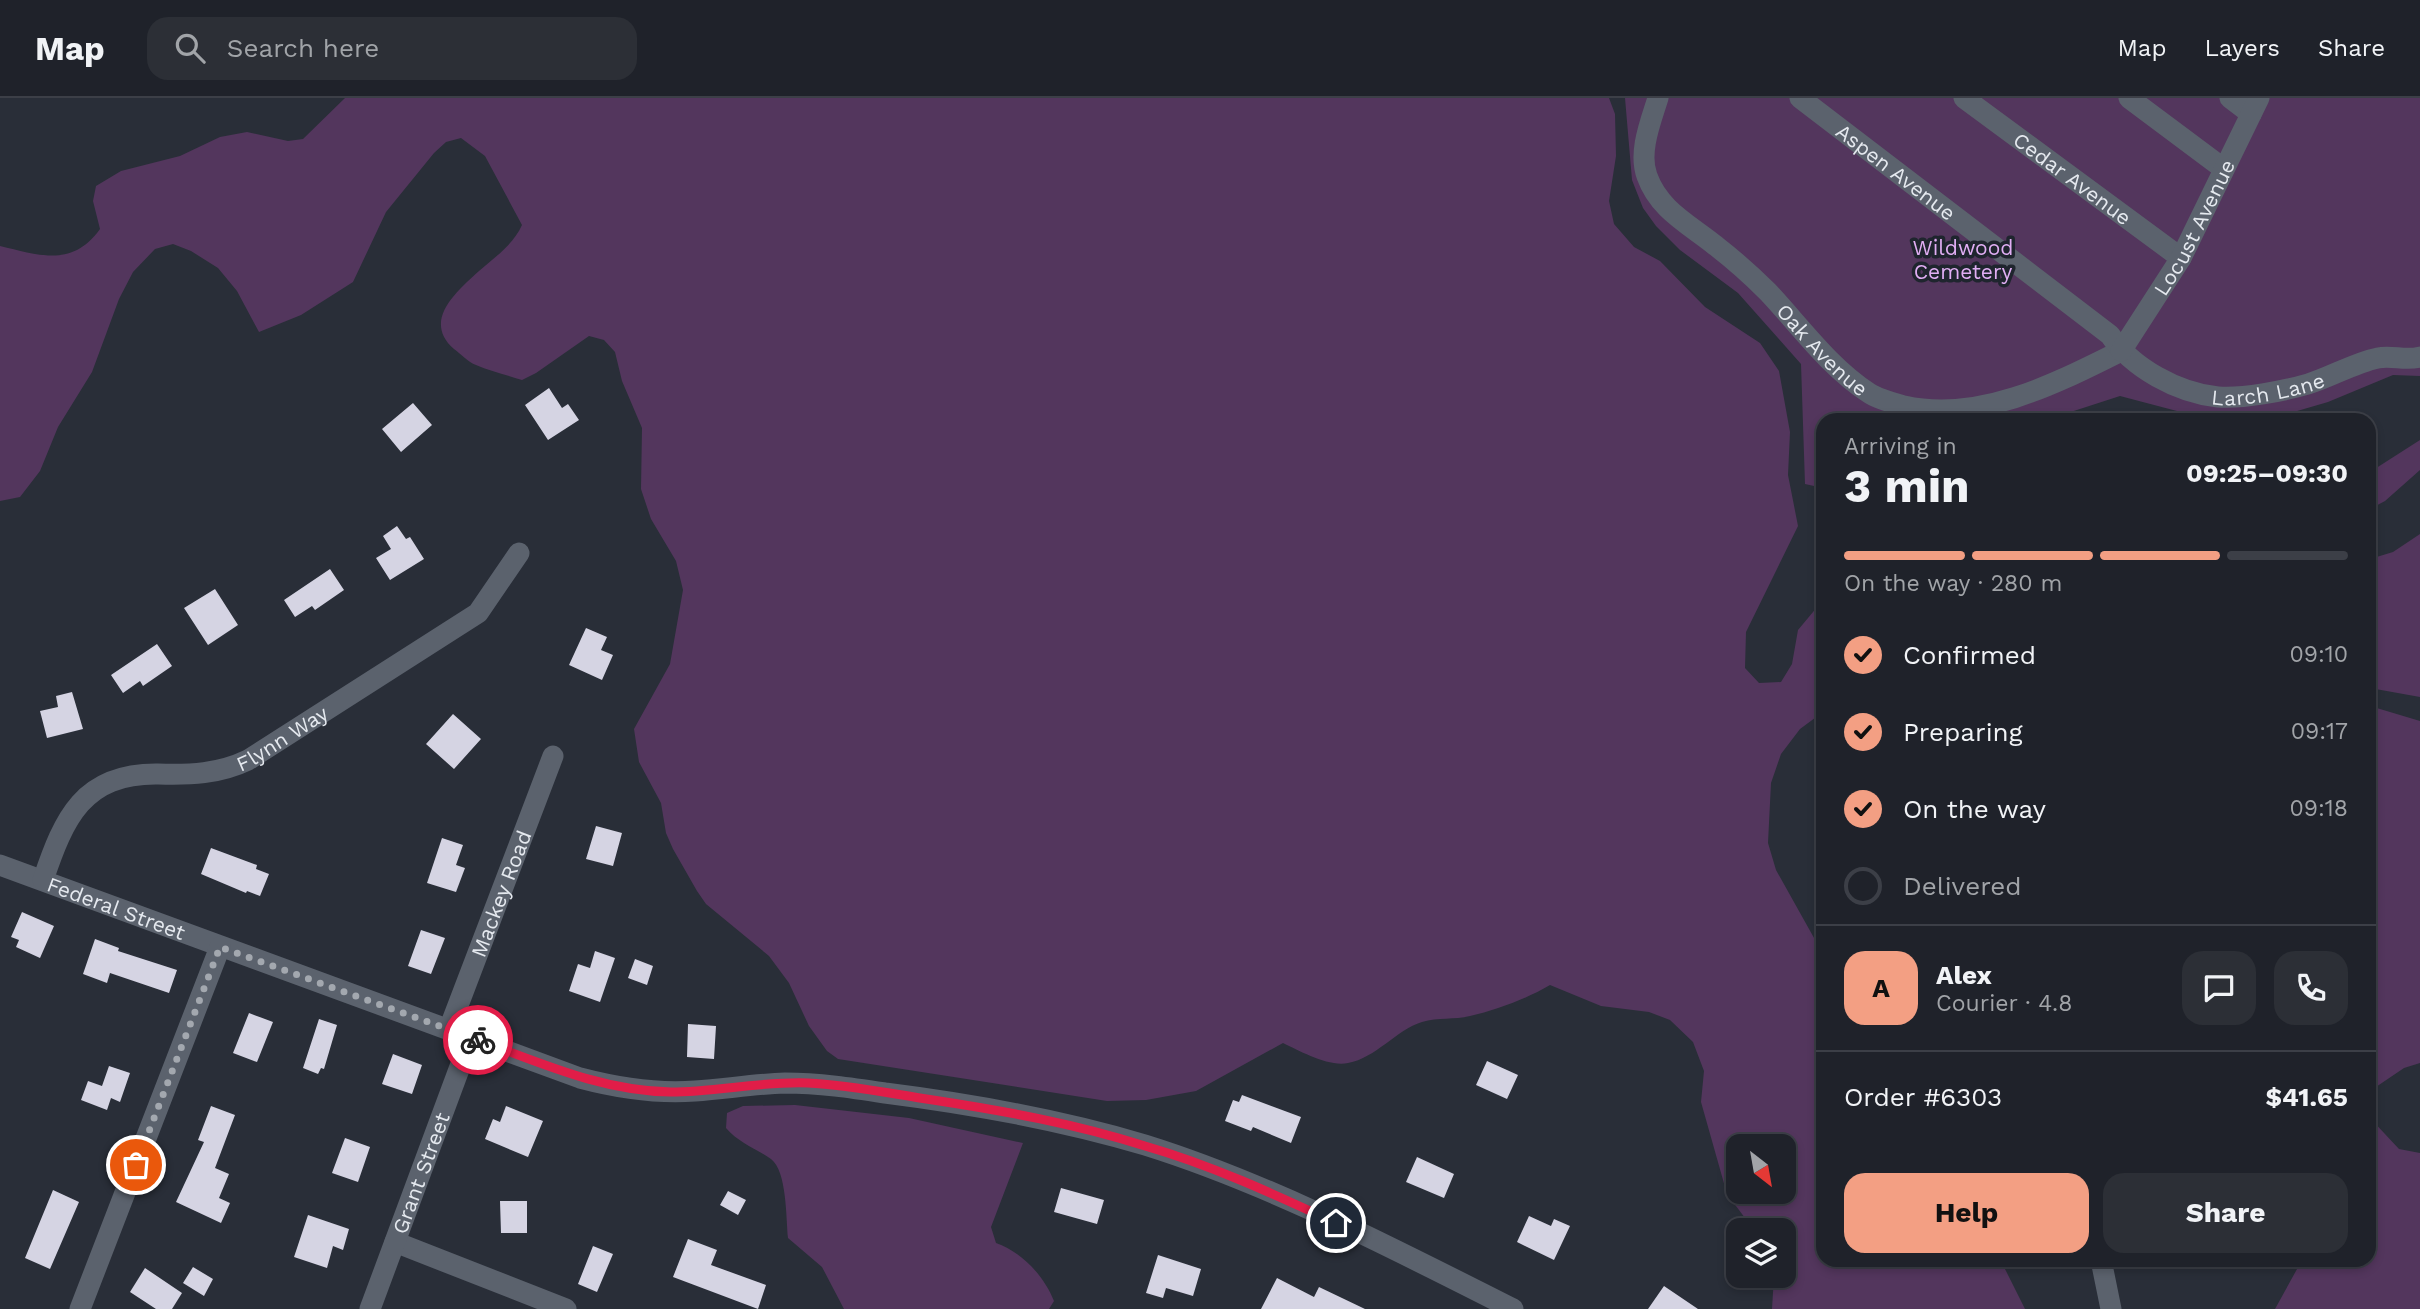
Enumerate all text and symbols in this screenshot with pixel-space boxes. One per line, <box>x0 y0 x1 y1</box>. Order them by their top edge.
search box <box>147 17 637 80</box>
text: Map <box>35 29 105 68</box>
icon: search <box>171 29 209 67</box>
text: Search here <box>227 33 379 63</box>
text: Map <box>2118 34 2166 62</box>
text: Layers <box>2204 34 2280 62</box>
text: Share <box>2318 34 2385 62</box>
street label: Aspen Avenue <box>1831 118 1961 225</box>
street label: Cedar Avenue <box>2009 126 2137 230</box>
street label: Locust Avenue <box>2148 155 2240 300</box>
park label: Wildwood Cemetery <box>1913 235 2013 284</box>
street label: Oak Avenue <box>1772 298 1873 401</box>
street label: Larch Lane <box>2210 367 2328 410</box>
text: Arriving in <box>1844 433 1957 460</box>
text: 09:25–09:30 <box>2186 458 2348 488</box>
text: 3 min <box>1844 459 1970 513</box>
text: On the way · 280 m <box>1844 570 2062 597</box>
icon: check <box>1844 636 1882 674</box>
text: Confirmed <box>1903 640 2036 670</box>
text: 09:10 <box>2289 641 2348 668</box>
street label: Flynn Way <box>232 700 333 776</box>
icon: check <box>1844 713 1882 751</box>
text: Preparing <box>1903 717 2023 747</box>
text: 09:17 <box>2291 718 2348 745</box>
icon: check <box>1844 790 1882 828</box>
text: On the way <box>1903 794 2046 824</box>
text: 09:18 <box>2290 795 2348 822</box>
street label: Mackey Road <box>465 827 536 960</box>
street label: Federal Street <box>44 871 189 945</box>
text: Delivered <box>1903 871 2022 901</box>
button: chat <box>2182 951 2256 1025</box>
button: phone <box>2274 951 2348 1025</box>
text: Alex <box>1936 960 1992 990</box>
text: A <box>1872 973 1890 1003</box>
text: Courier · 4.8 <box>1936 990 2072 1017</box>
courier <box>443 1005 513 1075</box>
icon: bike <box>459 1021 497 1059</box>
text: Order #6303 <box>1844 1082 2002 1112</box>
text: $41.65 <box>2265 1082 2348 1112</box>
street label: Grant Street <box>387 1109 454 1237</box>
north arrow <box>1726 1134 1796 1204</box>
map controls <box>1726 1134 1796 1288</box>
pin <box>106 1135 166 1195</box>
icon: bag <box>117 1146 155 1184</box>
button: Help <box>1844 1173 2089 1253</box>
button: Share <box>2103 1173 2348 1253</box>
pin <box>1306 1193 1366 1253</box>
icon: home <box>1317 1204 1355 1242</box>
button: layers <box>1726 1218 1796 1288</box>

